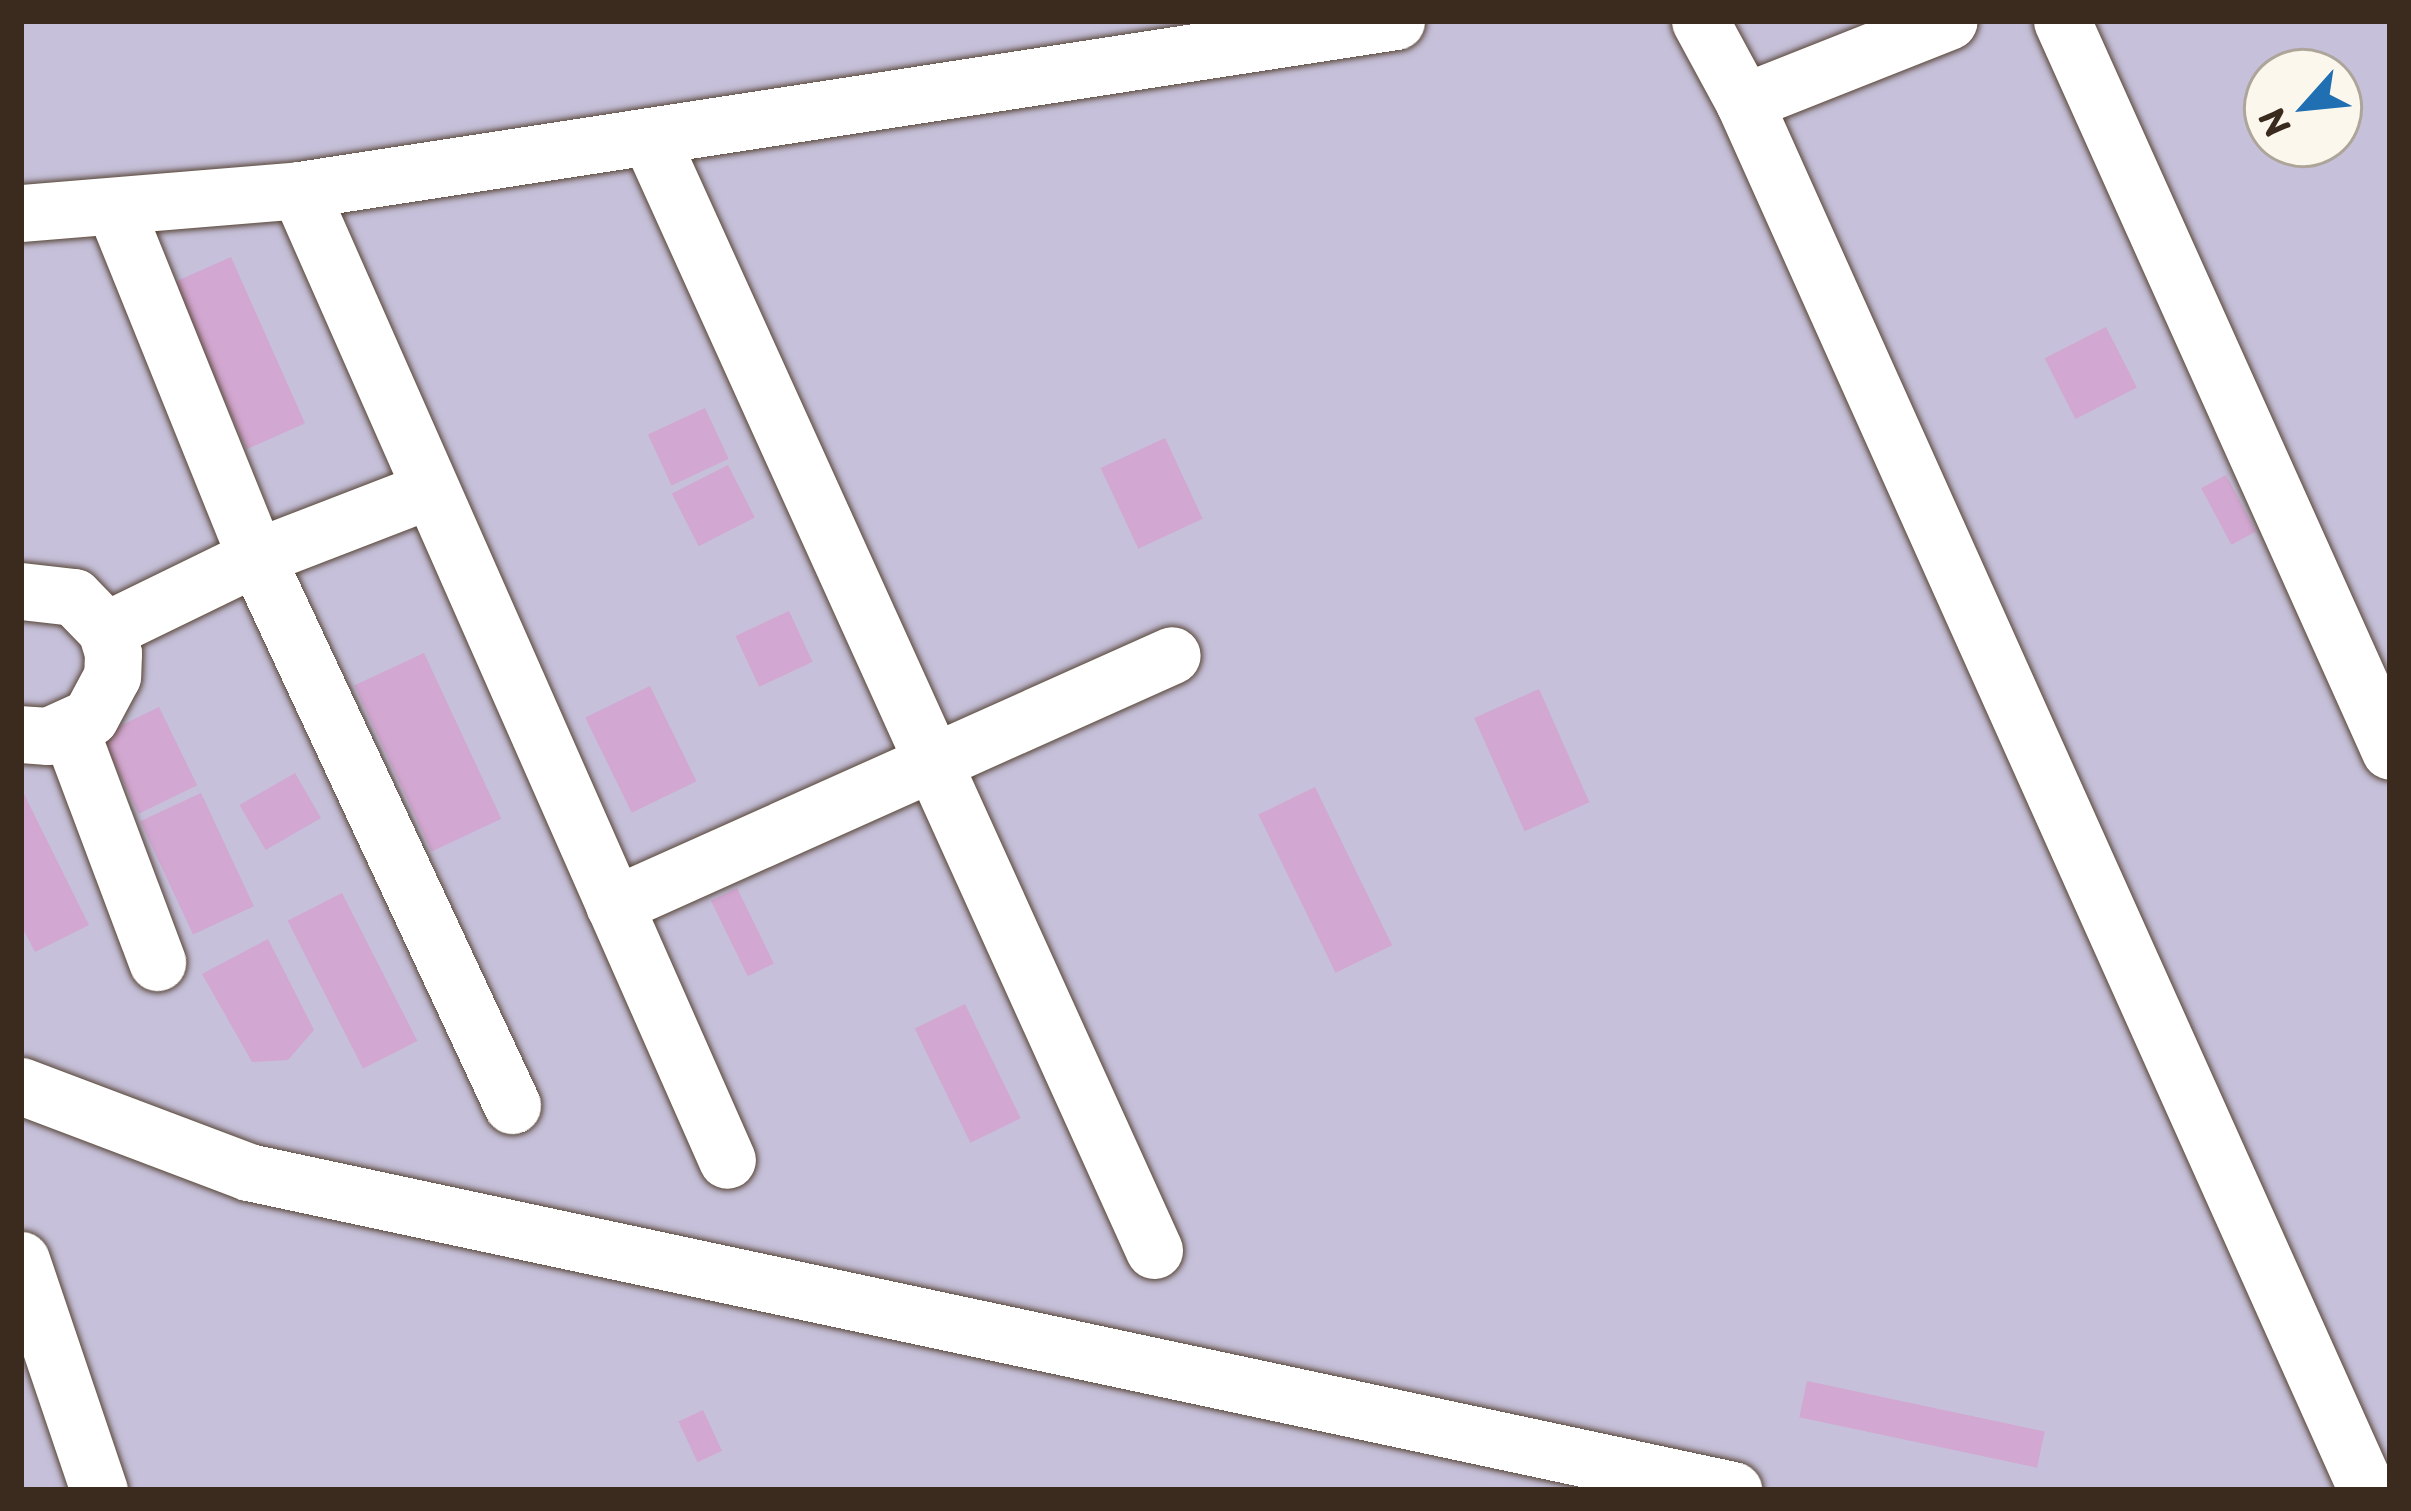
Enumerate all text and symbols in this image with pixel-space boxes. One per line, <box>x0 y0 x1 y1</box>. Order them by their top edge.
north arrow <box>2243 48 2363 168</box>
text: N <box>2245 100 2302 146</box>

